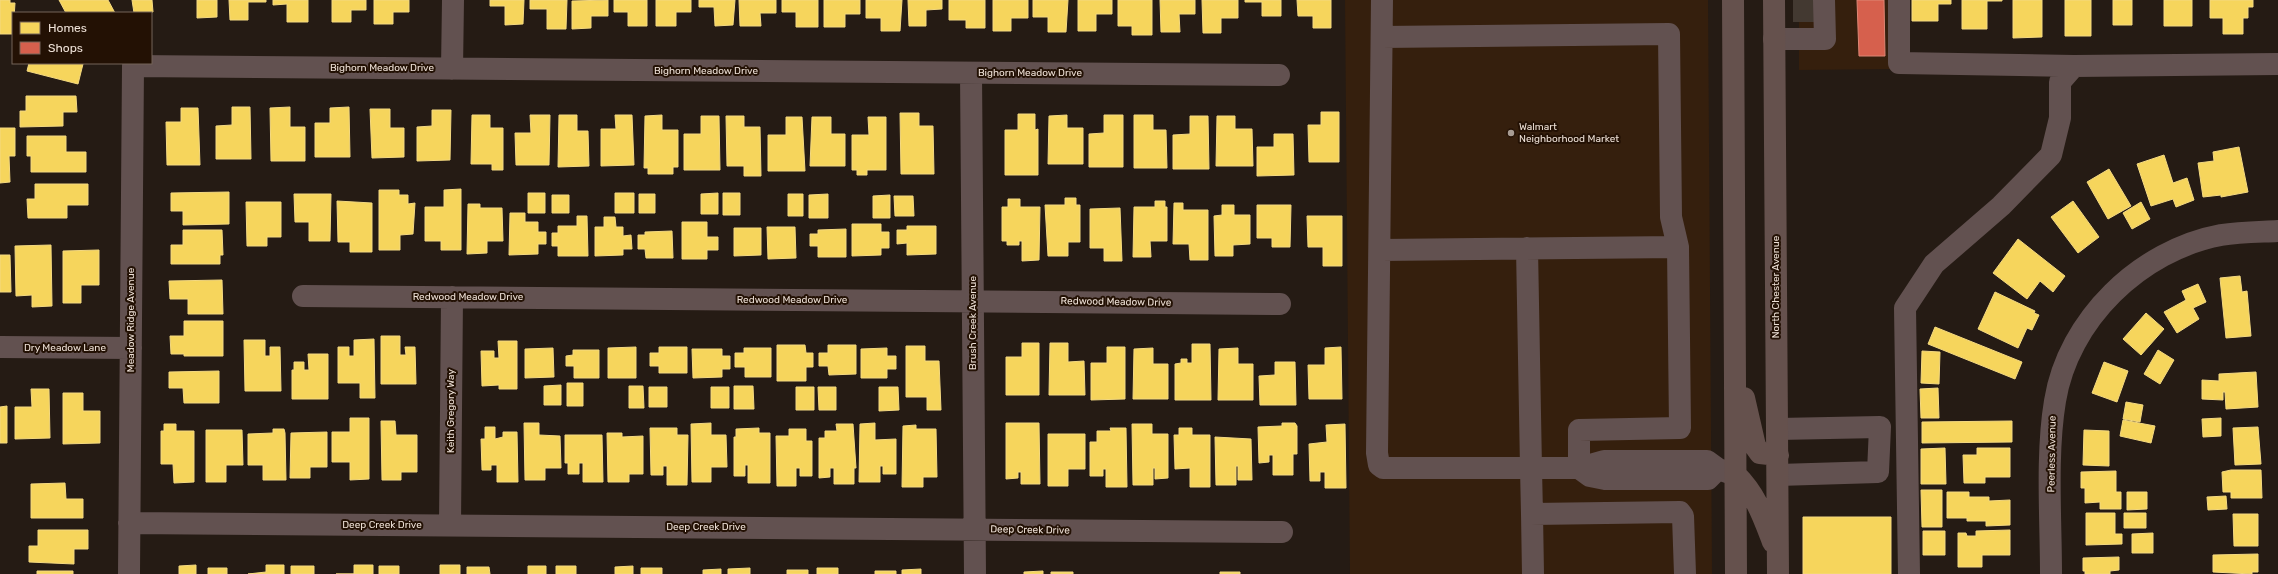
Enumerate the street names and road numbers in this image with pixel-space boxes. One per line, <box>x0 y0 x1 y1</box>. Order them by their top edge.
street label: Bighorn Meadow Drive <box>330 62 434 74</box>
street label: Bighorn Meadow Drive <box>654 65 758 77</box>
street label: Bighorn Meadow Drive <box>978 67 1082 79</box>
street label: North Chester Avenue <box>1770 235 1782 338</box>
street label: Meadow Ridge Avenue <box>125 267 137 372</box>
street label: Brush Creek Avenue <box>967 276 979 370</box>
street label: Redwood Meadow Drive <box>413 291 524 303</box>
street label: Redwood Meadow Drive <box>737 294 848 306</box>
street label: Redwood Meadow Drive <box>1061 295 1172 309</box>
street label: Dry Meadow Lane <box>24 342 106 354</box>
street label: Keith Gregory Way <box>445 368 457 453</box>
street label: Peerless Avenue <box>2045 415 2059 492</box>
street label: Deep Creek Drive <box>342 519 422 531</box>
street label: Deep Creek Drive <box>666 521 746 533</box>
street label: Deep Creek Drive <box>990 523 1070 537</box>

